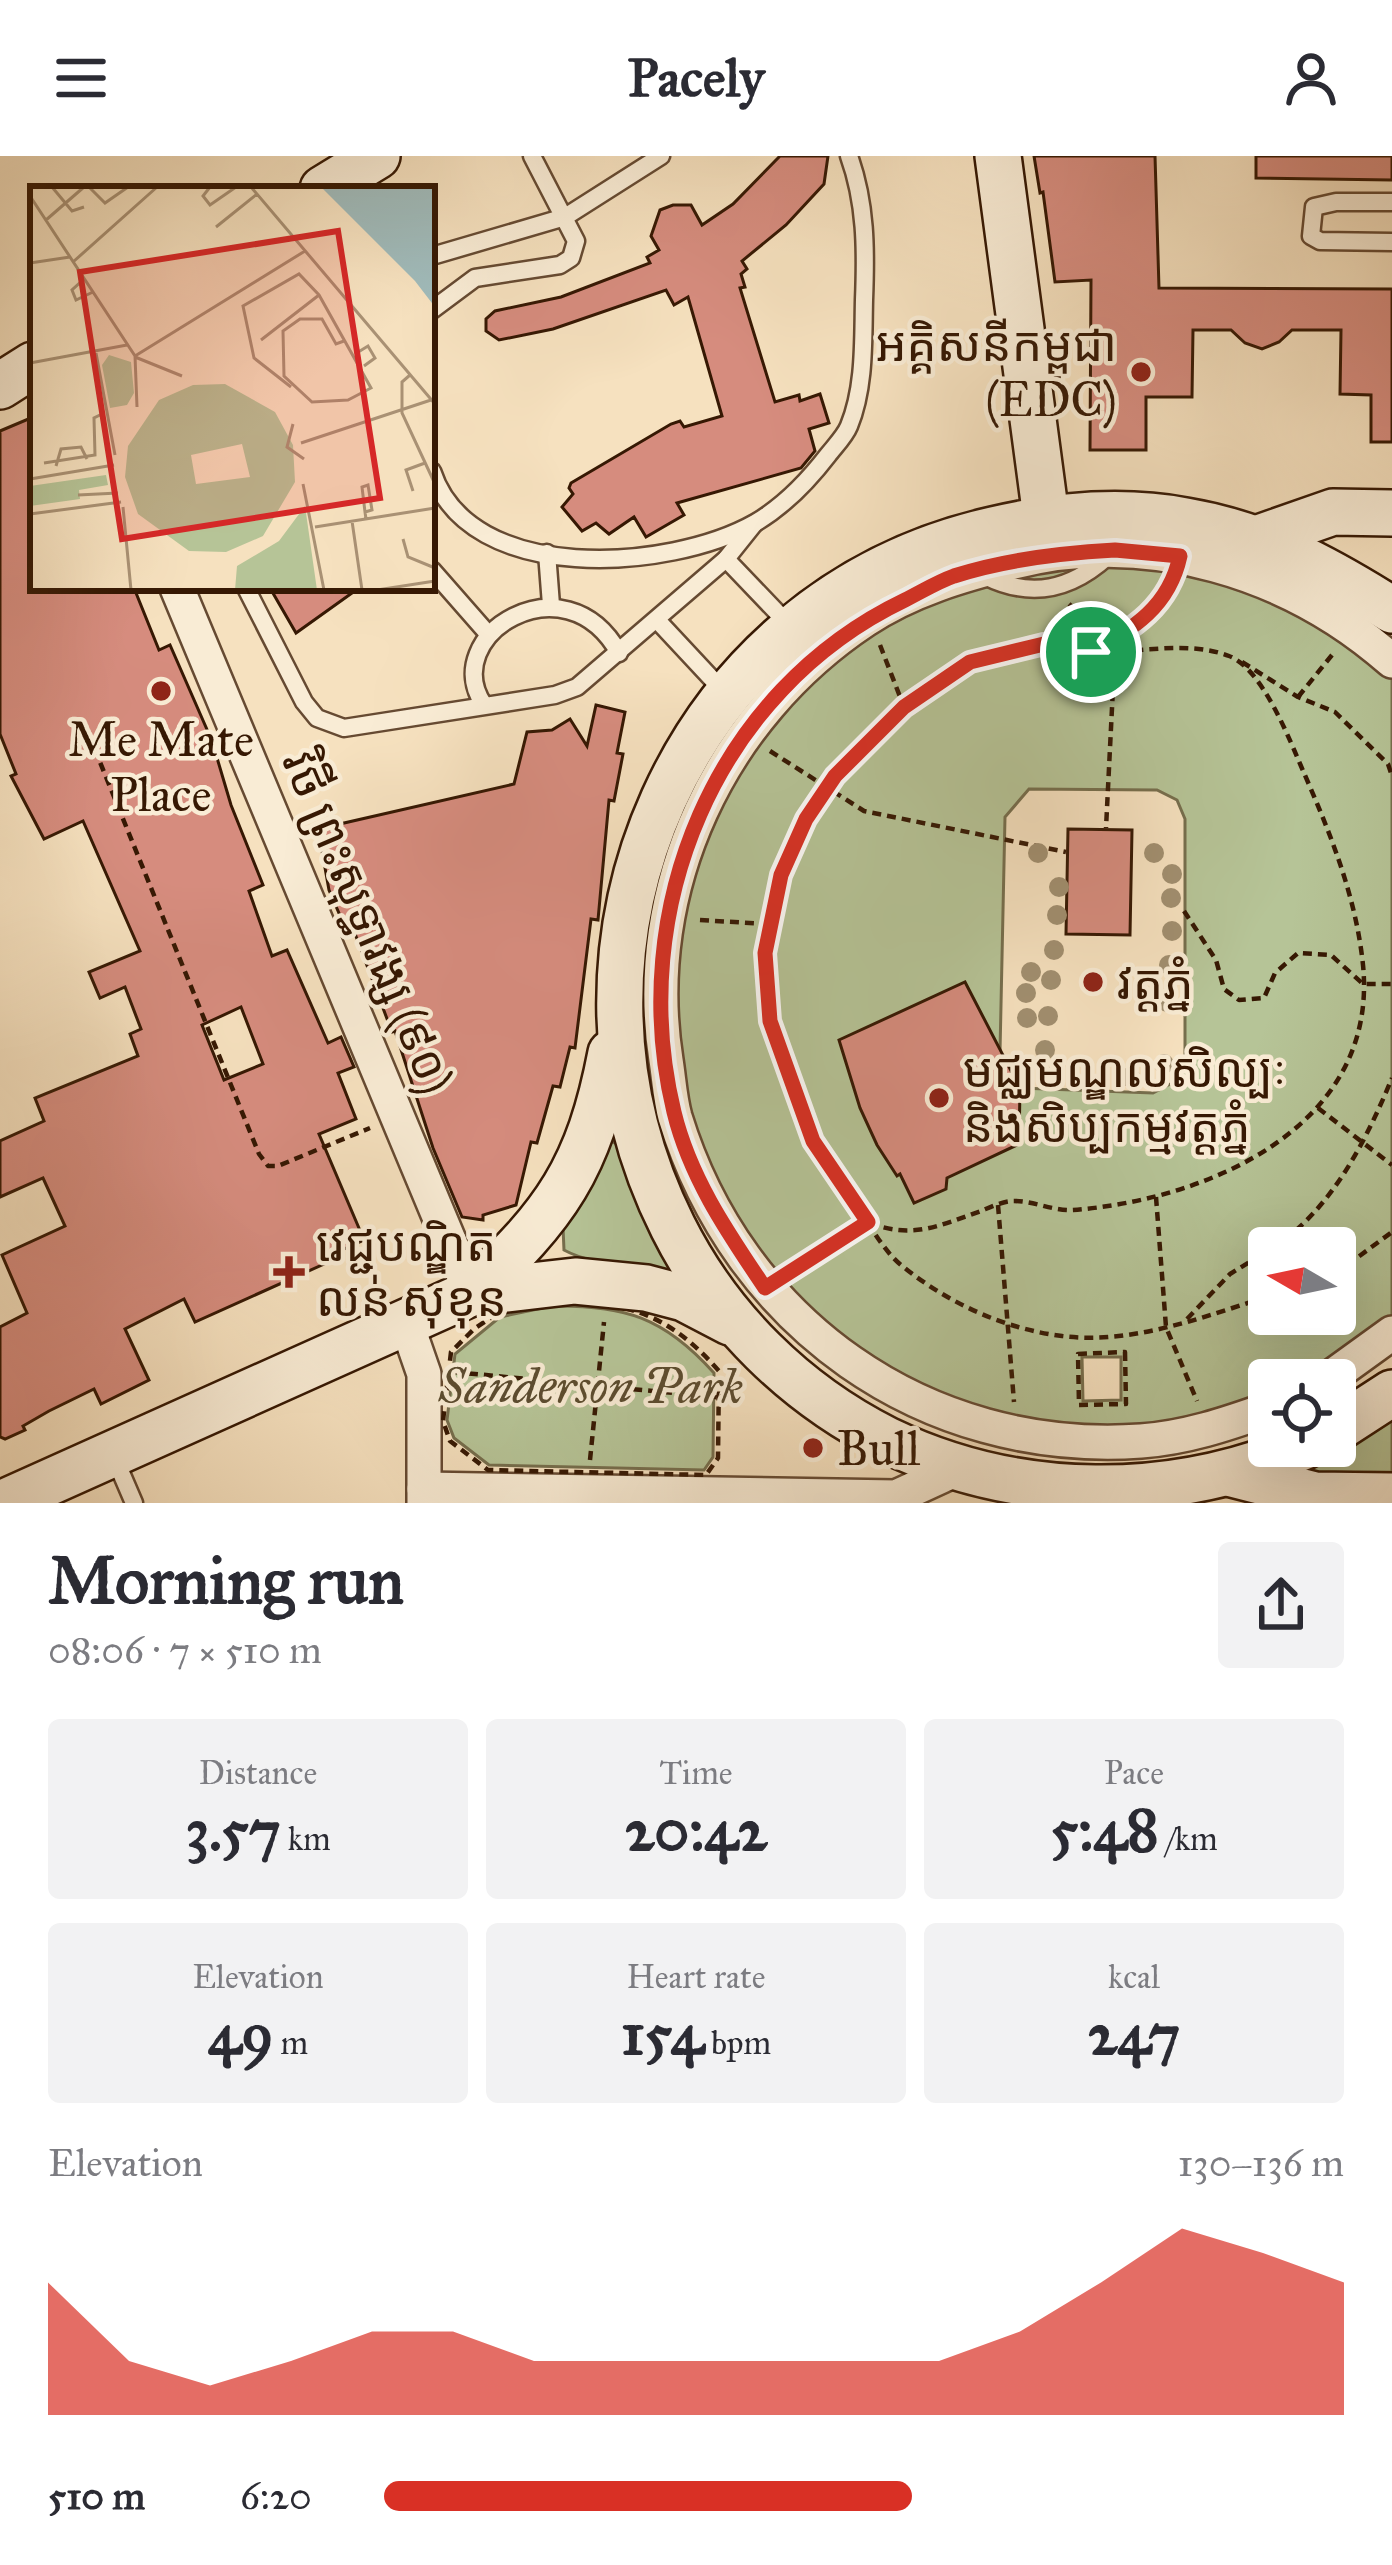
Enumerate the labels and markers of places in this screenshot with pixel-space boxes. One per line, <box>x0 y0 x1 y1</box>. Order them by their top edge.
place label: អគ្គិសនីកម្ពុជា (EDC) <box>876 315 1117 429</box>
marker: អគ្គិសនីកម្ពុជា (EDC) <box>1128 359 1154 385</box>
pin <box>1040 601 1142 703</box>
marker: Me Mate Place <box>148 678 174 704</box>
place label: Me Mate Place <box>68 710 254 824</box>
place label: វត្ដភ្នំ <box>1117 953 1194 1012</box>
marker: វត្ដភ្នំ <box>1080 969 1106 995</box>
place label: មជ្ឈមណ្ឌលសិល្បៈ និងសិប្បកម្មវត្តភ្នំ <box>963 1041 1287 1155</box>
marker: មជ្ឈមណ្ឌលសិល្បៈ និងសិប្បកម្មវត្តភ្នំ <box>926 1085 952 1111</box>
place label: វេជ្ជបណ្ឌិត លន់ សុខុន <box>316 1215 507 1329</box>
marker: វេជ្ជបណ្ឌិត លន់ សុខុន <box>273 1256 305 1288</box>
place label: Bull <box>837 1419 920 1478</box>
marker: Bull <box>800 1435 826 1461</box>

